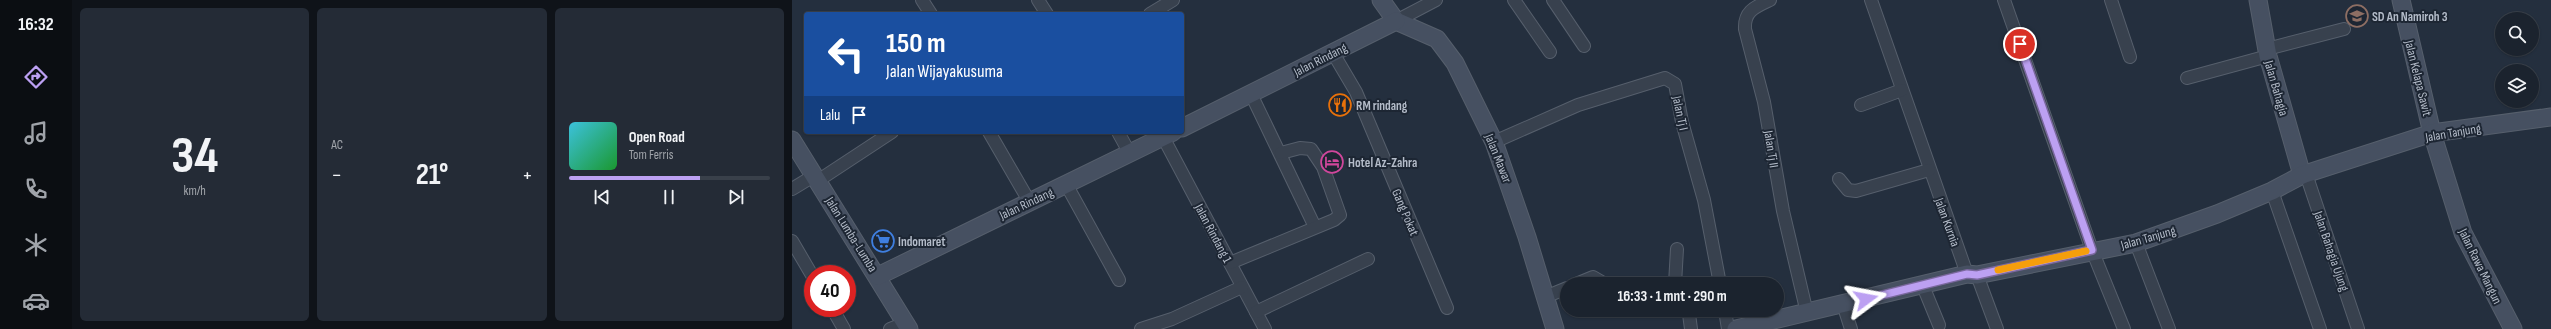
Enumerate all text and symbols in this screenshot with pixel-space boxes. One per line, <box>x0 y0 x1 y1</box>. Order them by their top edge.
school or university icon: SD An Namiroh 3 <box>2344 3 2370 29</box>
place label: SD An Namiroh 3 <box>2372 9 2448 25</box>
map controls <box>2495 12 2539 108</box>
button: search <box>2495 12 2539 56</box>
text: 16:32 <box>18 14 54 35</box>
text: 150 m <box>886 27 946 60</box>
pin <box>2003 27 2037 61</box>
icon: left <box>820 28 872 80</box>
icon: arrive <box>2009 33 2031 55</box>
street label: Jalan Kelapa Sawit <box>2401 38 2435 118</box>
street label: Jalan Rindang <box>1290 40 1350 81</box>
street label: Jalan Bahagia <box>2260 58 2292 118</box>
text: Jalan Wijayakusuma <box>886 61 1003 82</box>
icon: directions <box>22 63 50 91</box>
button: layers <box>2495 64 2539 108</box>
restaurant icon: RM rindang <box>1327 92 1353 118</box>
street label: Jalan Tj I <box>1668 93 1691 132</box>
place label: RM rindang <box>1356 98 1408 114</box>
icon: arrive <box>848 104 870 126</box>
text: Lalu <box>820 106 840 125</box>
icon: music <box>22 119 50 147</box>
street label: Jalan Tanjung <box>2423 120 2482 146</box>
text: 34 <box>171 125 218 188</box>
text: Open Road <box>629 128 685 147</box>
street label: Jalan Tj II <box>1760 128 1782 169</box>
street label: Jalan Mawar <box>1481 131 1515 185</box>
text: AC <box>331 137 343 153</box>
text: Tom Ferris <box>629 147 673 163</box>
hotel icon: Hotel Az-Zahra <box>1319 149 1345 175</box>
place label: Hotel Az-Zahra <box>1348 155 1417 171</box>
text: 21° <box>416 157 448 193</box>
text: − <box>331 162 342 189</box>
text: + <box>522 162 533 189</box>
icon: phone <box>22 175 50 203</box>
text: km/h <box>183 183 206 199</box>
street label: Jalan Rindang <box>996 184 1056 224</box>
icon: previous <box>591 186 613 208</box>
icon: pause <box>658 186 680 208</box>
icon: next <box>725 186 747 208</box>
street label: Gang Pokat <box>1388 187 1422 238</box>
street label: Jalan Lumba-Lumba <box>821 193 881 275</box>
street label: Jalan Kurnia <box>1931 195 1963 249</box>
street label: Jalan Rindang 1 <box>1190 200 1236 266</box>
street label: Jalan Bahagia Ujung <box>2310 208 2352 294</box>
street label: Jalan Tanjung <box>2118 223 2178 254</box>
street label: Jalan Rawa Mangun <box>2454 225 2505 307</box>
supermarket icon: Indomaret <box>870 228 896 254</box>
icon: climate <box>22 231 50 259</box>
place label: Indomaret <box>898 234 946 250</box>
speed limit sign: 40 <box>804 265 856 317</box>
position arrow <box>1845 278 1887 320</box>
icon: car <box>22 287 50 315</box>
text: 16:33 · 1 mnt · 290 m <box>1617 287 1727 306</box>

